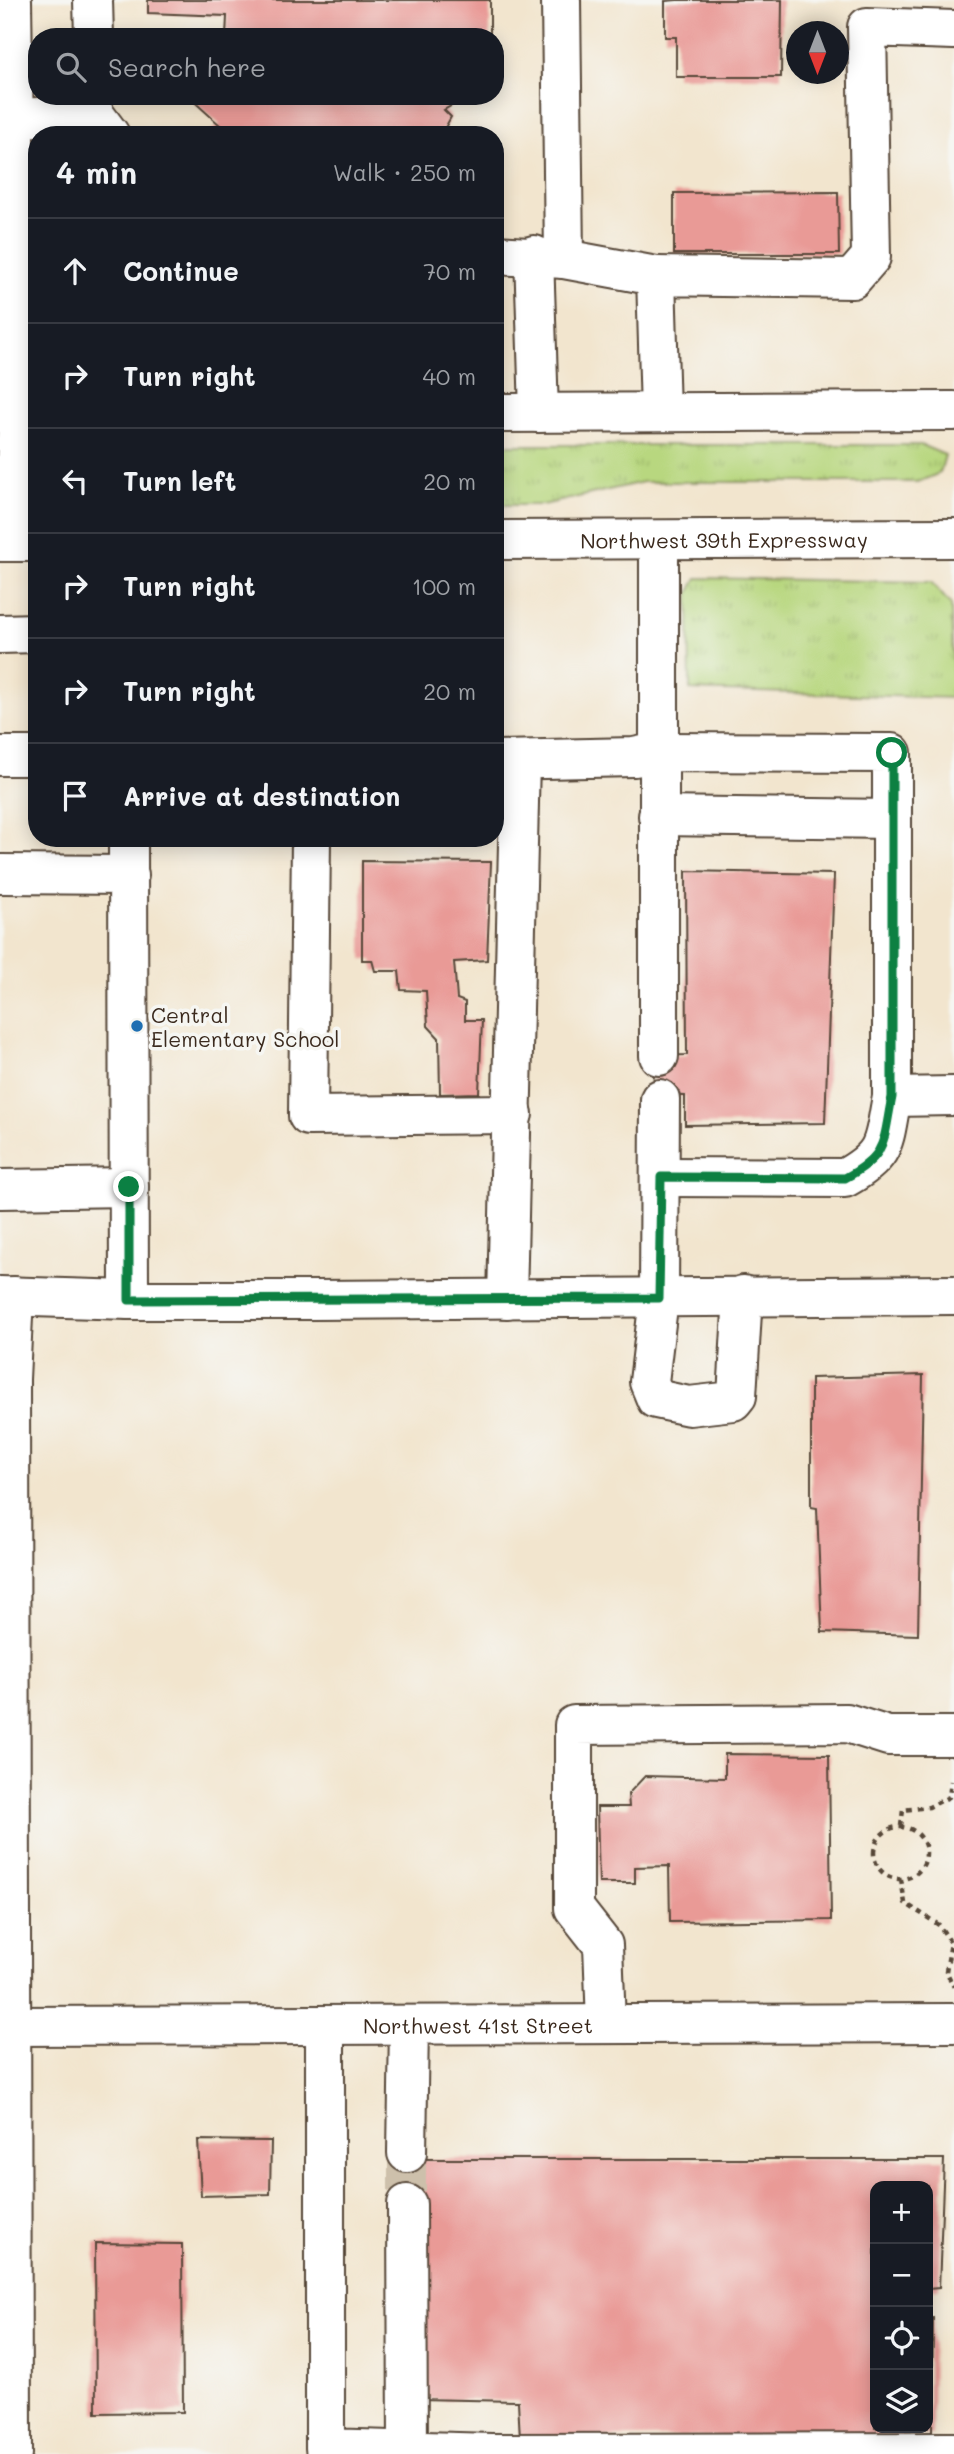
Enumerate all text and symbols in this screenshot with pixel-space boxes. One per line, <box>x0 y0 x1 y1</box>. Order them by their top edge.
north arrow <box>786 21 849 84</box>
search box <box>28 28 504 105</box>
icon: search <box>52 48 90 86</box>
text: Search here <box>108 50 266 84</box>
text: 4 min <box>56 152 137 192</box>
text: Walk · 250 m <box>333 157 476 187</box>
icon: ahead <box>56 252 94 290</box>
text: Continue <box>123 254 239 288</box>
text: 70 m <box>423 256 476 286</box>
icon: right <box>56 357 94 395</box>
text: Turn right <box>123 359 256 393</box>
text: 40 m <box>423 361 476 391</box>
icon: left <box>56 462 94 500</box>
text: Turn left <box>123 464 236 498</box>
text: 20 m <box>423 466 476 496</box>
street label: Northwest 39th Expressway <box>580 525 868 553</box>
icon: right <box>56 567 94 605</box>
text: Turn right <box>123 569 256 603</box>
text: 100 m <box>412 571 476 601</box>
icon: right <box>56 672 94 710</box>
text: Turn right <box>123 674 256 708</box>
text: 20 m <box>423 676 476 706</box>
route start <box>876 737 907 768</box>
icon: arrive <box>56 777 94 815</box>
text: Arrive at destination <box>123 779 400 813</box>
place label: Central Elementary School <box>151 1001 339 1052</box>
marker: Central Elementary School <box>129 1018 145 1034</box>
route end <box>113 1171 144 1202</box>
street label: Northwest 41st Street <box>363 2011 593 2038</box>
map controls <box>870 2181 933 2433</box>
button: + <box>870 2181 933 2244</box>
button: − <box>870 2244 933 2307</box>
button: locate <box>870 2307 933 2370</box>
button: layers <box>870 2370 933 2433</box>

